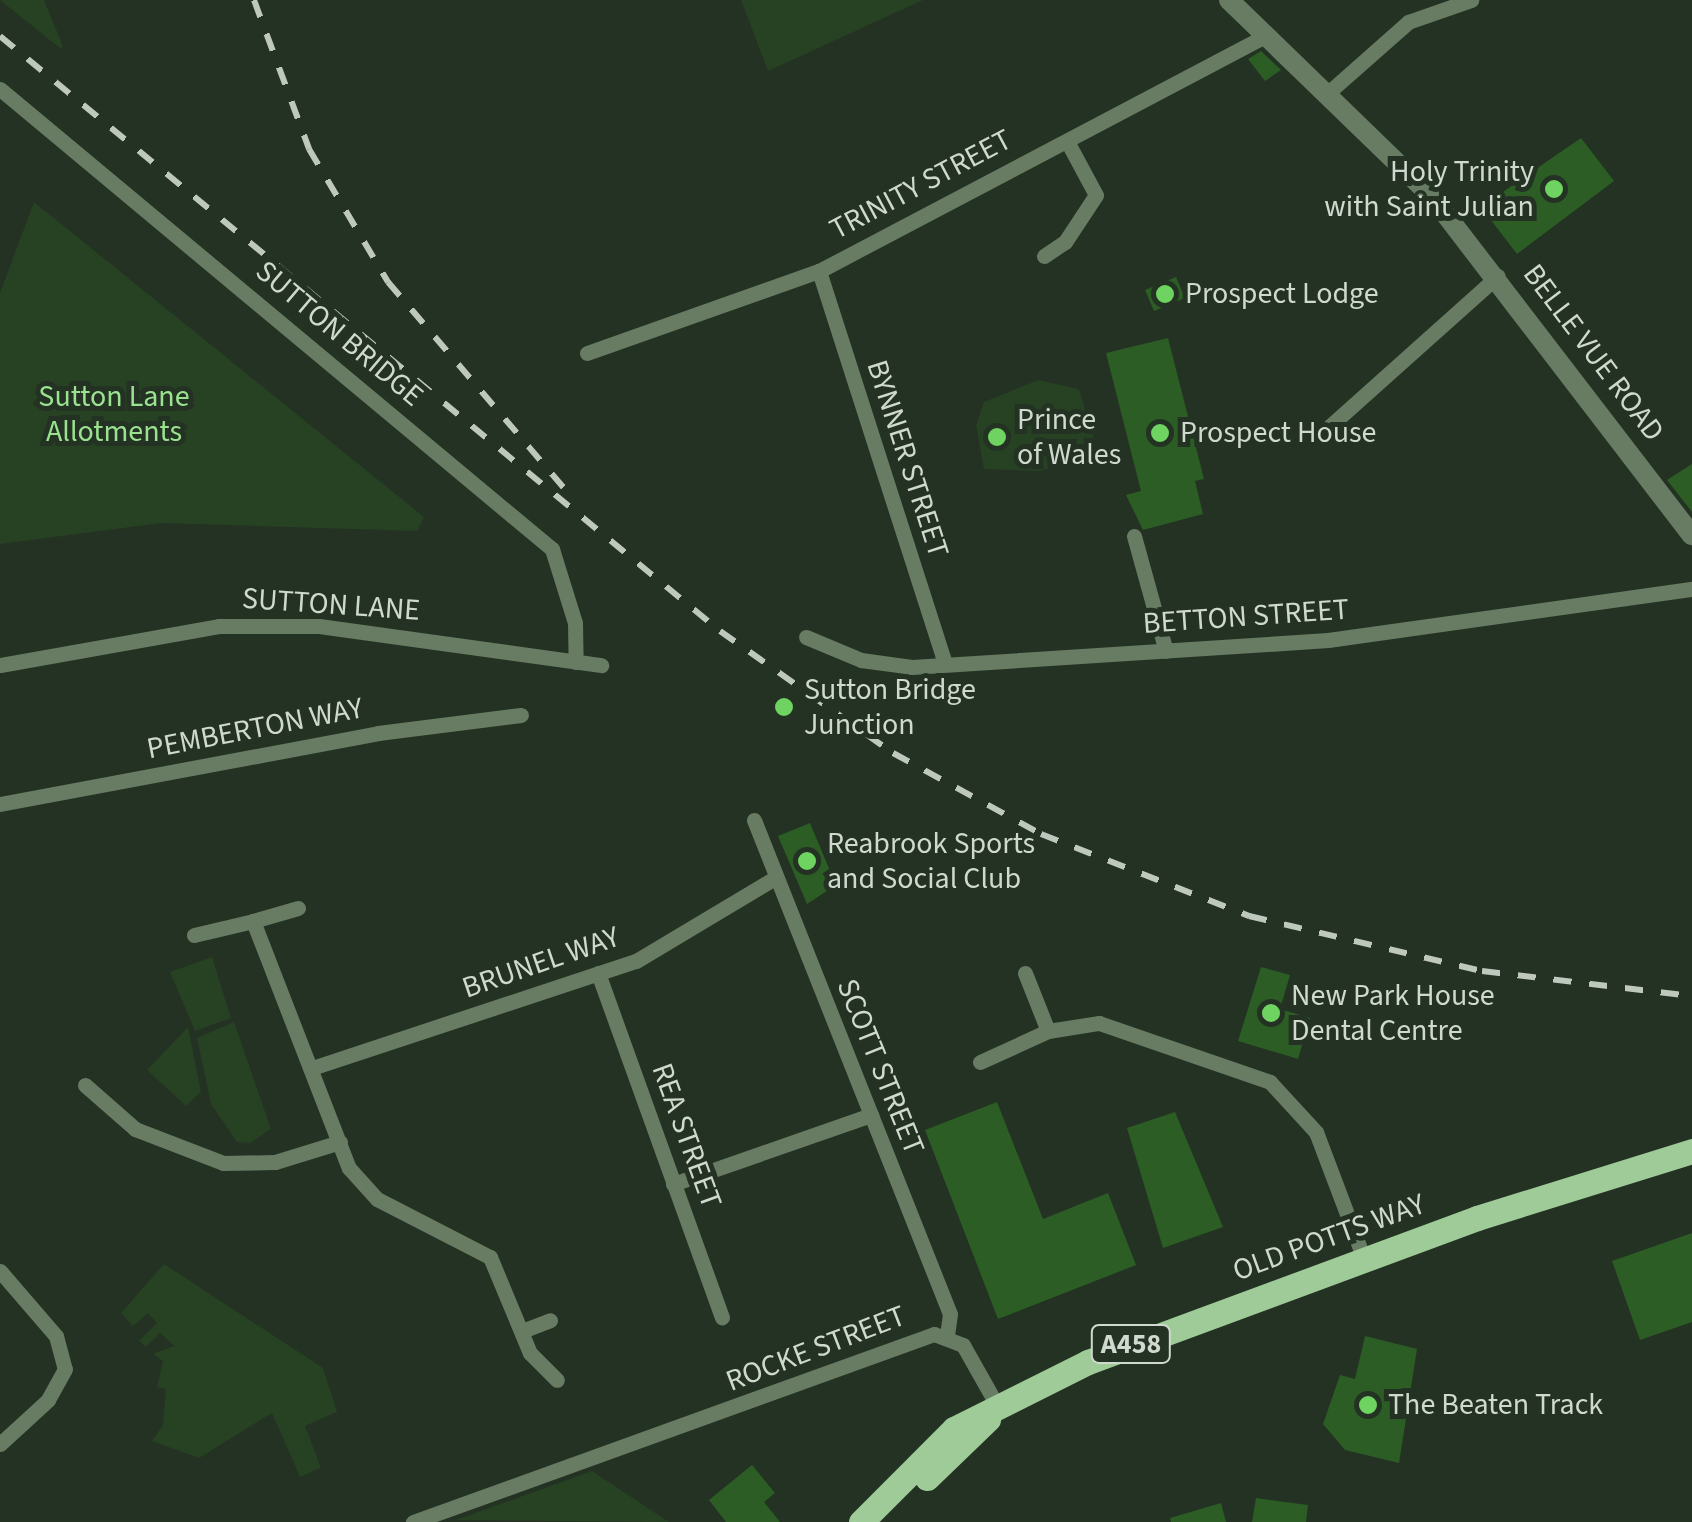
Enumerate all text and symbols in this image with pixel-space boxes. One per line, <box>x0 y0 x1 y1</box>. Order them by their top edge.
street label: TRINITY STREET <box>824 122 1018 248</box>
place label: Holy Trinity with Saint Julian <box>1324 154 1534 224</box>
marker: Holy Trinity with Saint Julian <box>1543 178 1565 200</box>
street label: SUTTON BRIDGE <box>248 254 430 414</box>
street label: BELLE VUE ROAD <box>1515 257 1671 449</box>
place label: Prospect Lodge <box>1185 276 1379 312</box>
marker: Prospect Lodge <box>1154 283 1176 305</box>
street label: BYNNER STREET <box>858 356 956 562</box>
park label: Sutton Lane Allotments <box>38 379 190 450</box>
place label: Prince of Wales <box>1017 402 1121 472</box>
place label: Prospect House <box>1180 415 1376 451</box>
marker: Prospect House <box>1149 422 1171 444</box>
marker: Prince of Wales <box>986 426 1008 448</box>
street label: SUTTON LANE <box>241 581 421 629</box>
street label: BETTON STREET <box>1142 592 1350 642</box>
place label: Sutton Bridge Junction <box>804 672 976 742</box>
street label: PEMBERTON WAY <box>144 690 366 768</box>
marker: Sutton Bridge Junction <box>773 696 795 718</box>
place label: Reabrook Sports and Social Club <box>827 826 1035 896</box>
marker: Reabrook Sports and Social Club <box>796 850 818 872</box>
street label: BRUNEL WAY <box>458 919 624 1007</box>
street label: SCOTT STREET <box>828 974 932 1160</box>
place label: New Park House Dental Centre <box>1291 978 1495 1048</box>
marker: New Park House Dental Centre <box>1260 1002 1282 1024</box>
street label: REA STREET <box>643 1059 729 1213</box>
street label: OLD POTTS WAY <box>1228 1187 1430 1289</box>
street label: ROCKE STREET <box>721 1298 911 1400</box>
road number: A458 <box>1088 1321 1174 1367</box>
place label: The Beaten Track <box>1388 1387 1603 1423</box>
marker: The Beaten Track <box>1357 1394 1379 1416</box>

